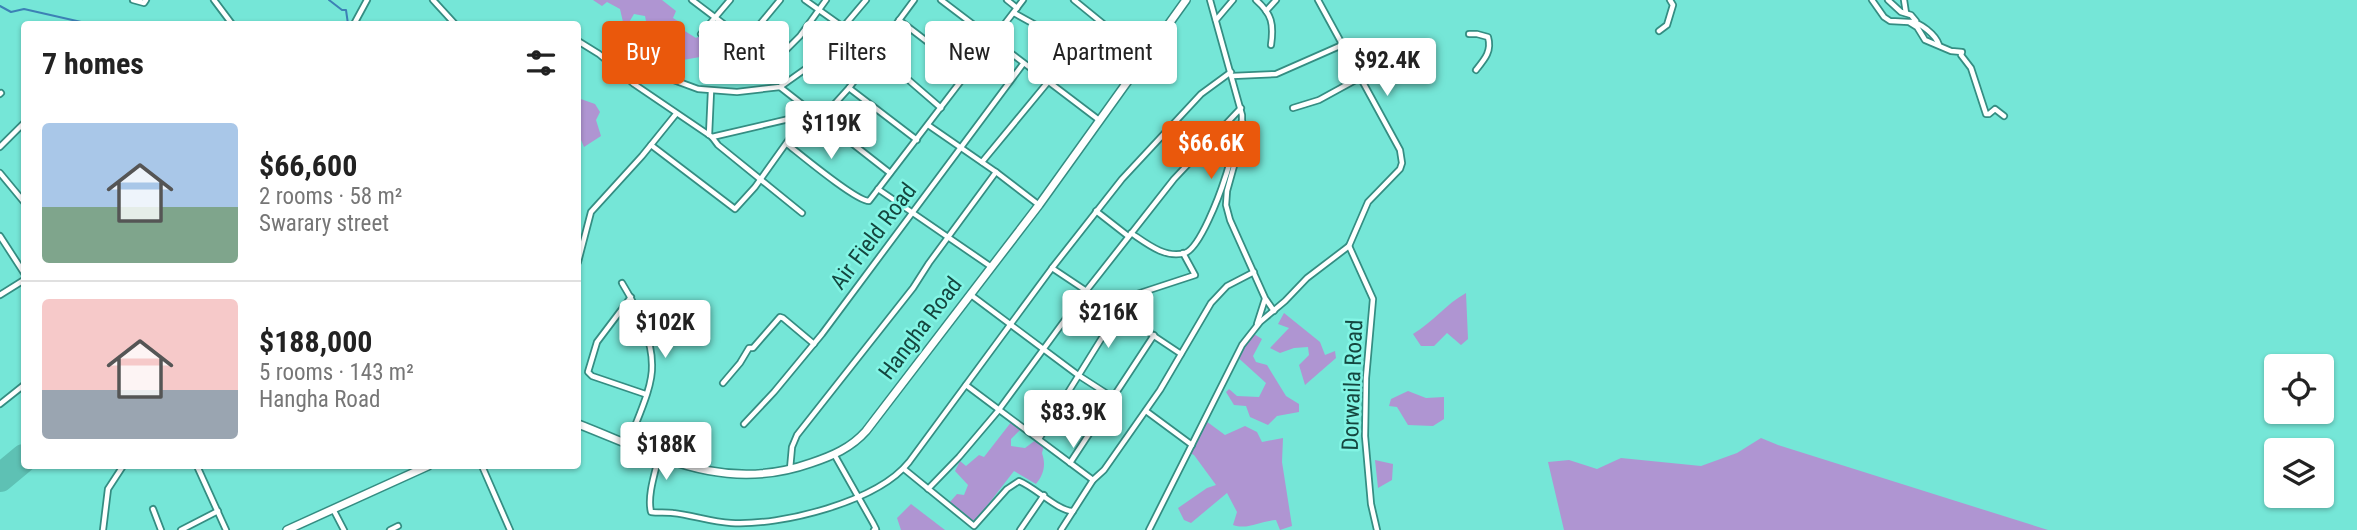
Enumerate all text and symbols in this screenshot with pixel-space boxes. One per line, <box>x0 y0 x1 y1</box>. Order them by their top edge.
chip: Buy <box>602 21 685 84</box>
chip: Rent <box>699 21 789 84</box>
chip: Filters <box>803 21 911 84</box>
chip: New <box>925 21 1014 84</box>
chip: Apartment <box>1028 21 1177 84</box>
pin: $92.4K <box>1330 38 1444 98</box>
icon: filters <box>522 44 560 82</box>
text: 7 homes <box>42 46 144 81</box>
text: $92.4K <box>1354 47 1420 74</box>
pin: $119K <box>782 102 880 161</box>
text: $119K <box>801 110 861 137</box>
pin: $66.6K <box>1154 122 1268 181</box>
text: $66.6K <box>1178 130 1244 157</box>
text: $66,600 <box>259 148 357 183</box>
icon: home <box>98 151 182 235</box>
street label: Air Field Road <box>825 178 922 295</box>
text: 2 rooms · 58 m² <box>259 183 402 210</box>
text: Swarary street <box>259 210 389 237</box>
street label: Hangha Road <box>873 272 968 385</box>
pin: $216K <box>1059 290 1157 350</box>
text: $216K <box>1078 299 1138 326</box>
pin: $102K <box>616 300 714 360</box>
text: $102K <box>635 309 695 336</box>
street label: Dorwaila Road <box>1337 319 1368 451</box>
text: $188,000 <box>259 324 372 359</box>
icon: home <box>98 327 182 411</box>
map controls <box>2264 354 2334 508</box>
button: locate <box>2264 354 2334 424</box>
text: 5 rooms · 143 m² <box>259 359 414 386</box>
text: Hangha Road <box>259 386 380 413</box>
pin: $83.9K <box>1016 391 1130 450</box>
text: $83.9K <box>1040 399 1106 426</box>
pin: $188K <box>617 422 715 482</box>
text: $188K <box>636 431 696 458</box>
button: layers <box>2264 438 2334 508</box>

